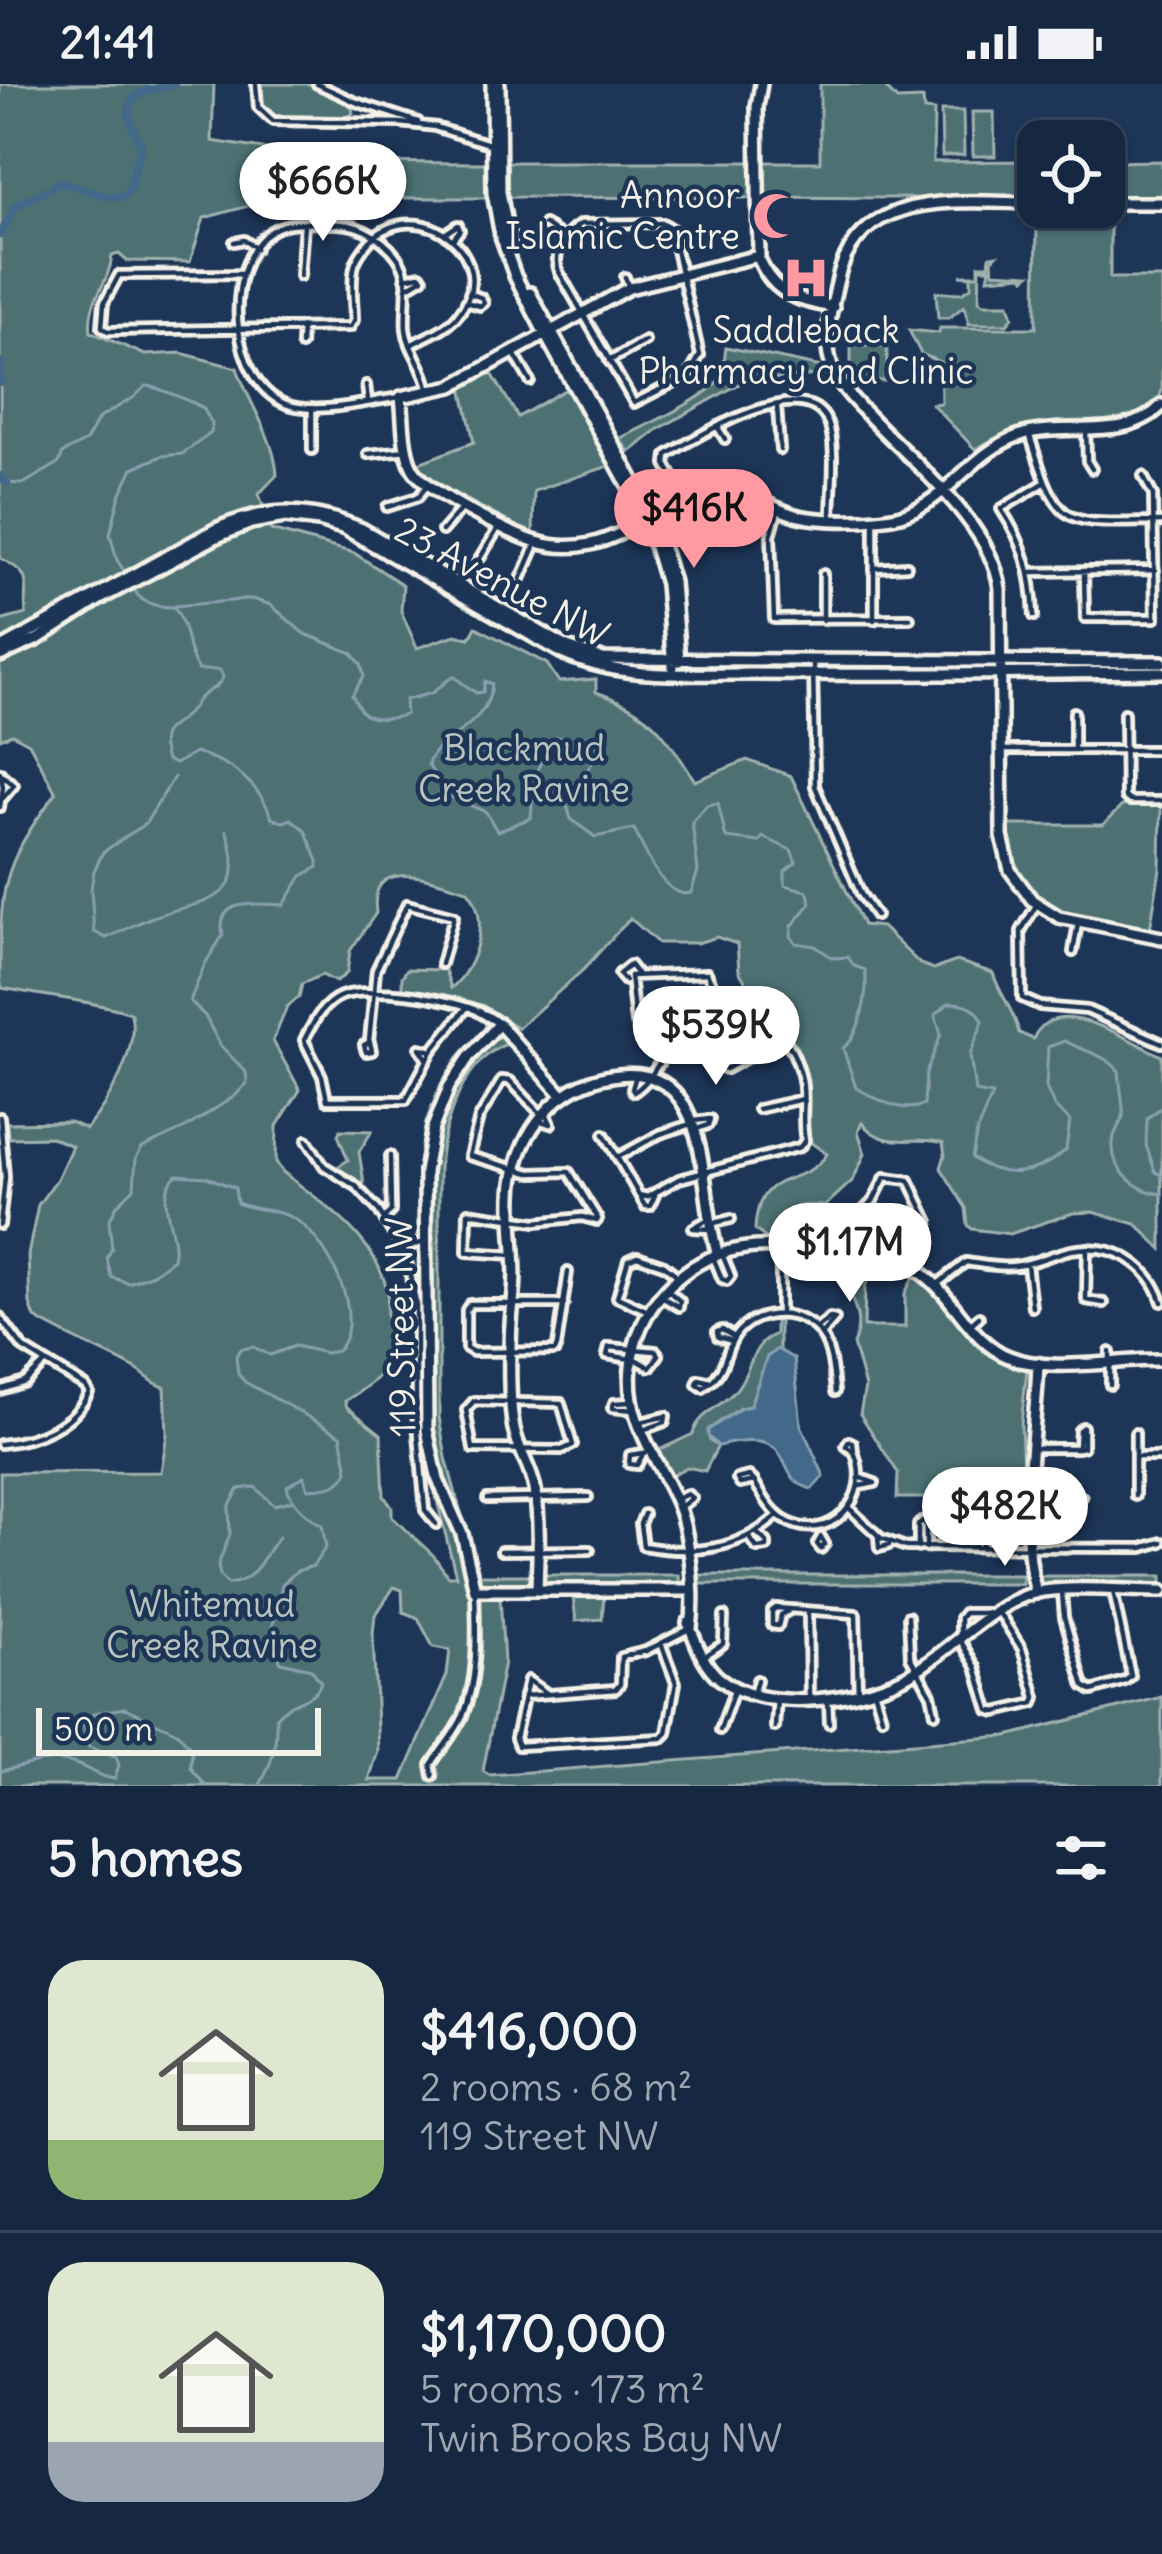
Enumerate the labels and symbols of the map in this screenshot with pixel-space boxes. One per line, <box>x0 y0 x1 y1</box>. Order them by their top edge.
pin: $666K <box>239 142 407 244</box>
place label: Annoor Islamic Centre <box>505 173 740 259</box>
mosque icon: Annoor Islamic Centre <box>751 191 801 241</box>
hospital icon: Saddleback Pharmacy and Clinic <box>781 253 831 303</box>
place label: Saddleback Pharmacy and Clinic <box>638 308 974 394</box>
pin: $416K <box>610 469 778 571</box>
street label: 23 Avenue NW <box>387 507 617 657</box>
park label: Blackmud Creek Ravine <box>418 726 630 812</box>
pin: $539K <box>632 986 800 1088</box>
pin: $1.17M <box>752 1203 948 1305</box>
street label: 119 Street NW <box>377 1217 425 1437</box>
pin: $482K <box>921 1467 1089 1569</box>
park label: Whitemud Creek Ravine <box>106 1582 318 1668</box>
scale bar <box>36 1702 321 1755</box>

